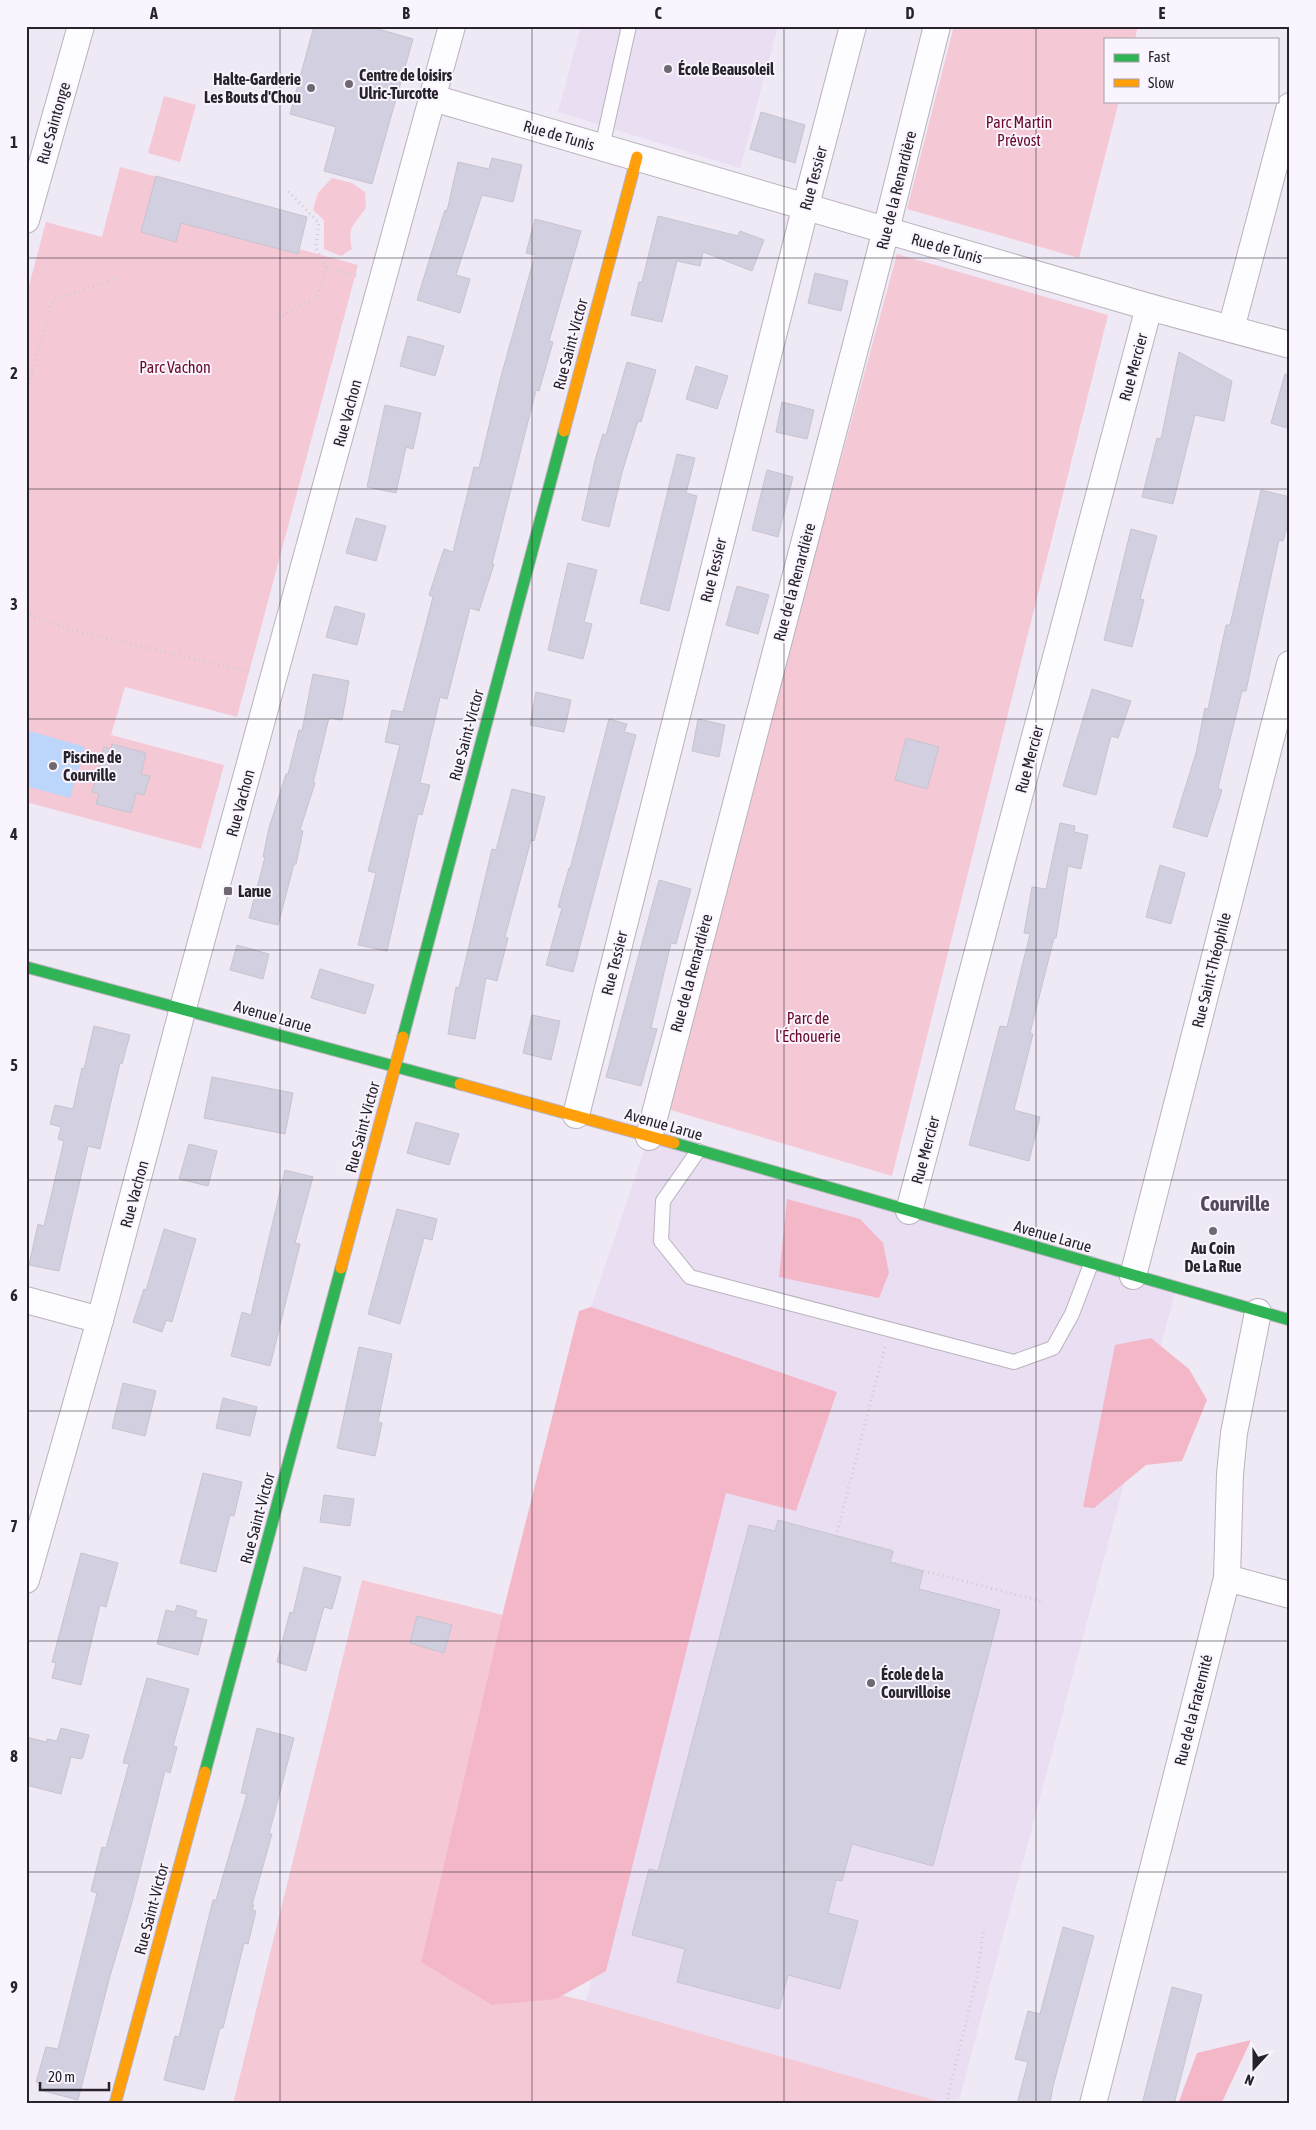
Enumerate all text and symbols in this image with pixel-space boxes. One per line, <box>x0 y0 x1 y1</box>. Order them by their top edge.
text: A <box>149 4 158 22</box>
text: B <box>402 4 410 22</box>
text: C <box>654 4 662 22</box>
text: D <box>906 4 915 22</box>
text: E <box>1159 4 1166 22</box>
legend <box>1104 38 1278 102</box>
text: Fast <box>1148 48 1170 65</box>
place label: École Beausoleil <box>678 60 775 78</box>
marker: École Beausoleil <box>662 63 674 75</box>
place label: Centre de loisirs Ulric-Turcotte <box>359 66 452 102</box>
place label: Halte-Garderie Les Bouts d'Chou <box>204 70 301 106</box>
text: Slow <box>1148 74 1174 91</box>
marker: Centre de loisirs Ulric-Turcotte <box>343 78 355 90</box>
street label: Rue Saintonge <box>33 80 74 166</box>
marker: Halte-Garderie Les Bouts d'Chou <box>305 82 317 94</box>
park label: Parc Martin Prévost <box>986 113 1052 149</box>
street label: Rue de Tunis <box>521 116 597 154</box>
street label: Rue de la Renardière <box>873 129 919 251</box>
text: 1 <box>10 133 18 151</box>
street label: Rue Tessier <box>796 144 830 212</box>
street label: Rue de Tunis <box>909 229 985 267</box>
street label: Rue Saint-Victor <box>549 296 591 392</box>
street label: Rue Mercier <box>1115 331 1151 403</box>
park label: Parc Vachon <box>139 358 211 376</box>
text: 2 <box>10 364 18 382</box>
street label: Rue Vachon <box>329 377 365 449</box>
street label: Rue de la Renardière <box>770 521 818 643</box>
street label: Rue Tessier <box>696 536 730 604</box>
text: 3 <box>10 595 18 613</box>
street label: Rue Saint-Victor <box>445 687 487 783</box>
street label: Rue Mercier <box>1011 723 1047 795</box>
place label: Piscine de Courville <box>63 748 122 784</box>
marker: Piscine de Courville <box>47 760 59 772</box>
street label: Rue Vachon <box>222 767 258 839</box>
text: 4 <box>9 825 18 843</box>
place label: Larue <box>238 882 271 900</box>
marker: Larue <box>222 885 234 897</box>
street label: Rue Saint-Théophile <box>1188 911 1235 1030</box>
street label: Rue de la Renardière <box>667 912 715 1034</box>
street label: Rue Tessier <box>597 929 631 997</box>
street label: Avenue Larue <box>232 996 314 1036</box>
park label: Parc de l'Échouerie <box>775 1009 841 1045</box>
text: 5 <box>10 1056 18 1074</box>
street label: Rue Saint-Victor <box>341 1079 383 1175</box>
street label: Avenue Larue <box>623 1104 705 1144</box>
street label: Rue Mercier <box>907 1114 943 1186</box>
street label: Rue Vachon <box>116 1158 152 1230</box>
district label: Courville <box>1200 1191 1270 1215</box>
street label: Avenue Larue <box>1012 1216 1094 1256</box>
marker: Au Coin De La Rue <box>1207 1225 1219 1237</box>
place label: Au Coin De La Rue <box>1184 1239 1242 1275</box>
text: 6 <box>10 1286 18 1304</box>
street label: Rue Saint-Victor <box>236 1470 278 1566</box>
text: 7 <box>10 1517 18 1535</box>
street label: Rue de la Fraternité <box>1171 1653 1215 1767</box>
place label: École de la Courvilloise <box>881 1665 951 1701</box>
marker: École de la Courvilloise <box>865 1677 877 1689</box>
text: 8 <box>10 1747 18 1765</box>
street label: Rue Saint-Victor <box>130 1861 172 1957</box>
text: 9 <box>10 1978 18 1996</box>
north arrow <box>1228 2042 1278 2092</box>
scale bar <box>40 2060 109 2092</box>
text: 20 m <box>48 2068 75 2085</box>
text: N <box>1243 2071 1256 2089</box>

